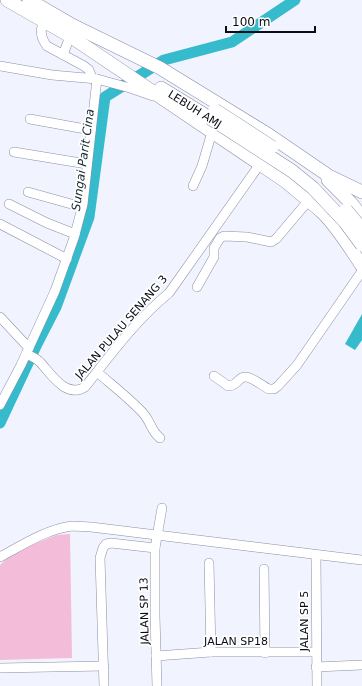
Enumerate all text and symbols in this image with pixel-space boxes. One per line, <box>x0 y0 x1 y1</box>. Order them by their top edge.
scale bar <box>226 8 315 34</box>
text: 100 m <box>232 15 270 29</box>
street label: LEBUH AMJ <box>166 88 224 131</box>
water label: Sungai Parit Cina <box>69 108 97 212</box>
street label: JALAN PULAU SENANG 3 <box>72 273 170 383</box>
street label: JALAN SP 13 <box>137 577 152 646</box>
street label: JALAN SP 5 <box>298 591 311 652</box>
street label: JALAN SP18 <box>203 635 268 648</box>

